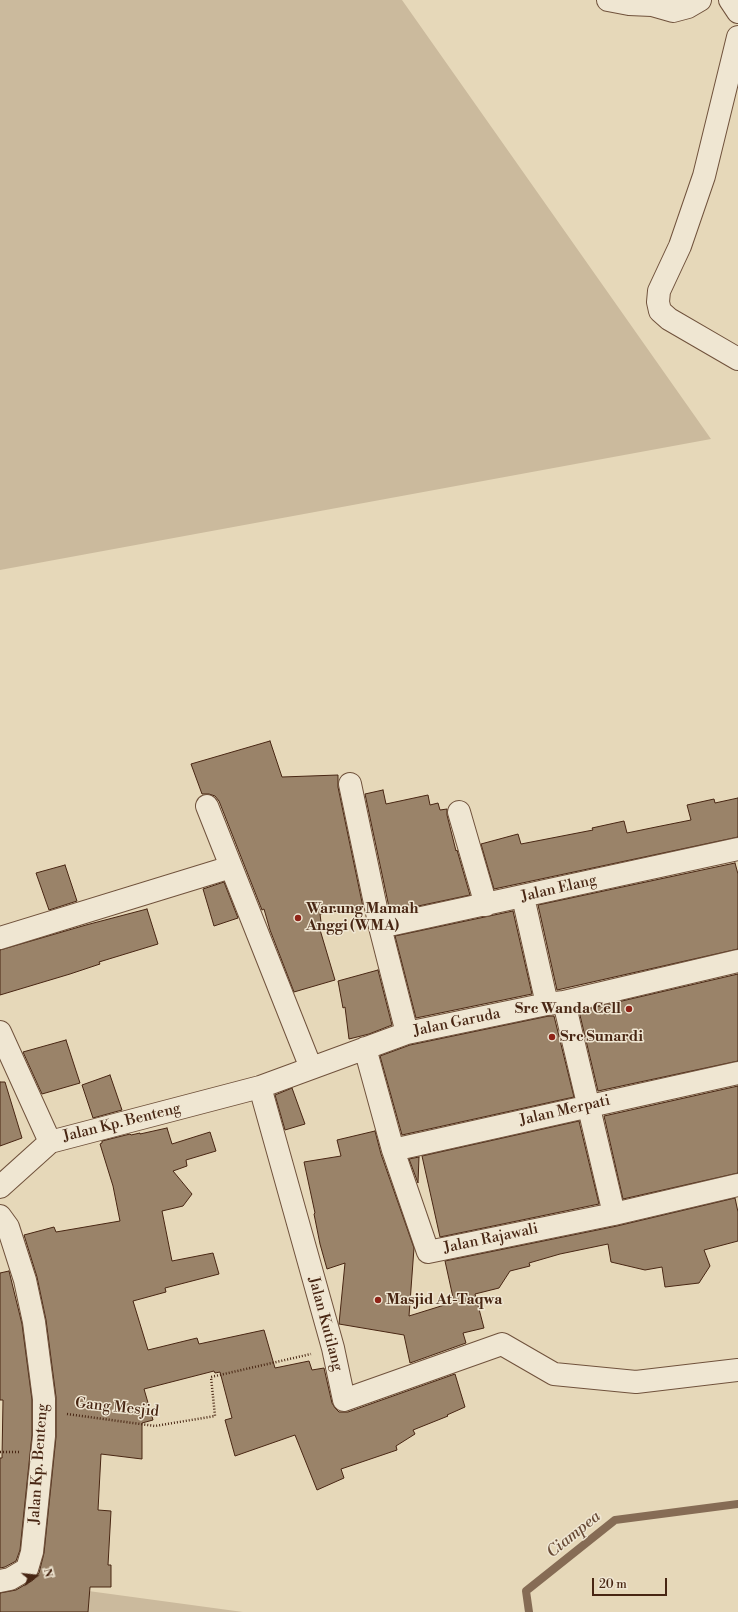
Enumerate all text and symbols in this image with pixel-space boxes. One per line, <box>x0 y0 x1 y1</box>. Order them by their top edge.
street label: Jalan Elang <box>519 872 599 906</box>
place label: Warung Mamah Anggi (WMA) <box>306 900 418 935</box>
marker: Warung Mamah Anggi (WMA) <box>293 913 303 923</box>
place label: Src Wanda Cell <box>515 1000 621 1018</box>
marker: Src Wanda Cell <box>624 1004 634 1014</box>
street label: Jalan Garuda <box>412 1005 502 1041</box>
place label: Src Sunardi <box>560 1028 643 1046</box>
marker: Src Sunardi <box>547 1032 557 1042</box>
street label: Jalan Merpati <box>518 1092 612 1130</box>
street label: Jalan Kp. Benteng <box>61 1100 183 1146</box>
street label: Jalan Rajawali <box>442 1220 540 1258</box>
street label: Jalan Kutilang <box>304 1275 346 1373</box>
place label: Masjid At-Taqwa <box>386 1291 502 1309</box>
marker: Masjid At-Taqwa <box>373 1295 383 1305</box>
street label: Gang Mesjid <box>74 1395 160 1421</box>
street label: Jalan Kp. Benteng <box>26 1403 52 1525</box>
water label: Ciampea <box>543 1508 605 1562</box>
north arrow <box>16 1556 56 1596</box>
text: N <box>40 1567 55 1579</box>
scale bar <box>594 1570 669 1596</box>
text: 20 m <box>599 1577 627 1592</box>

